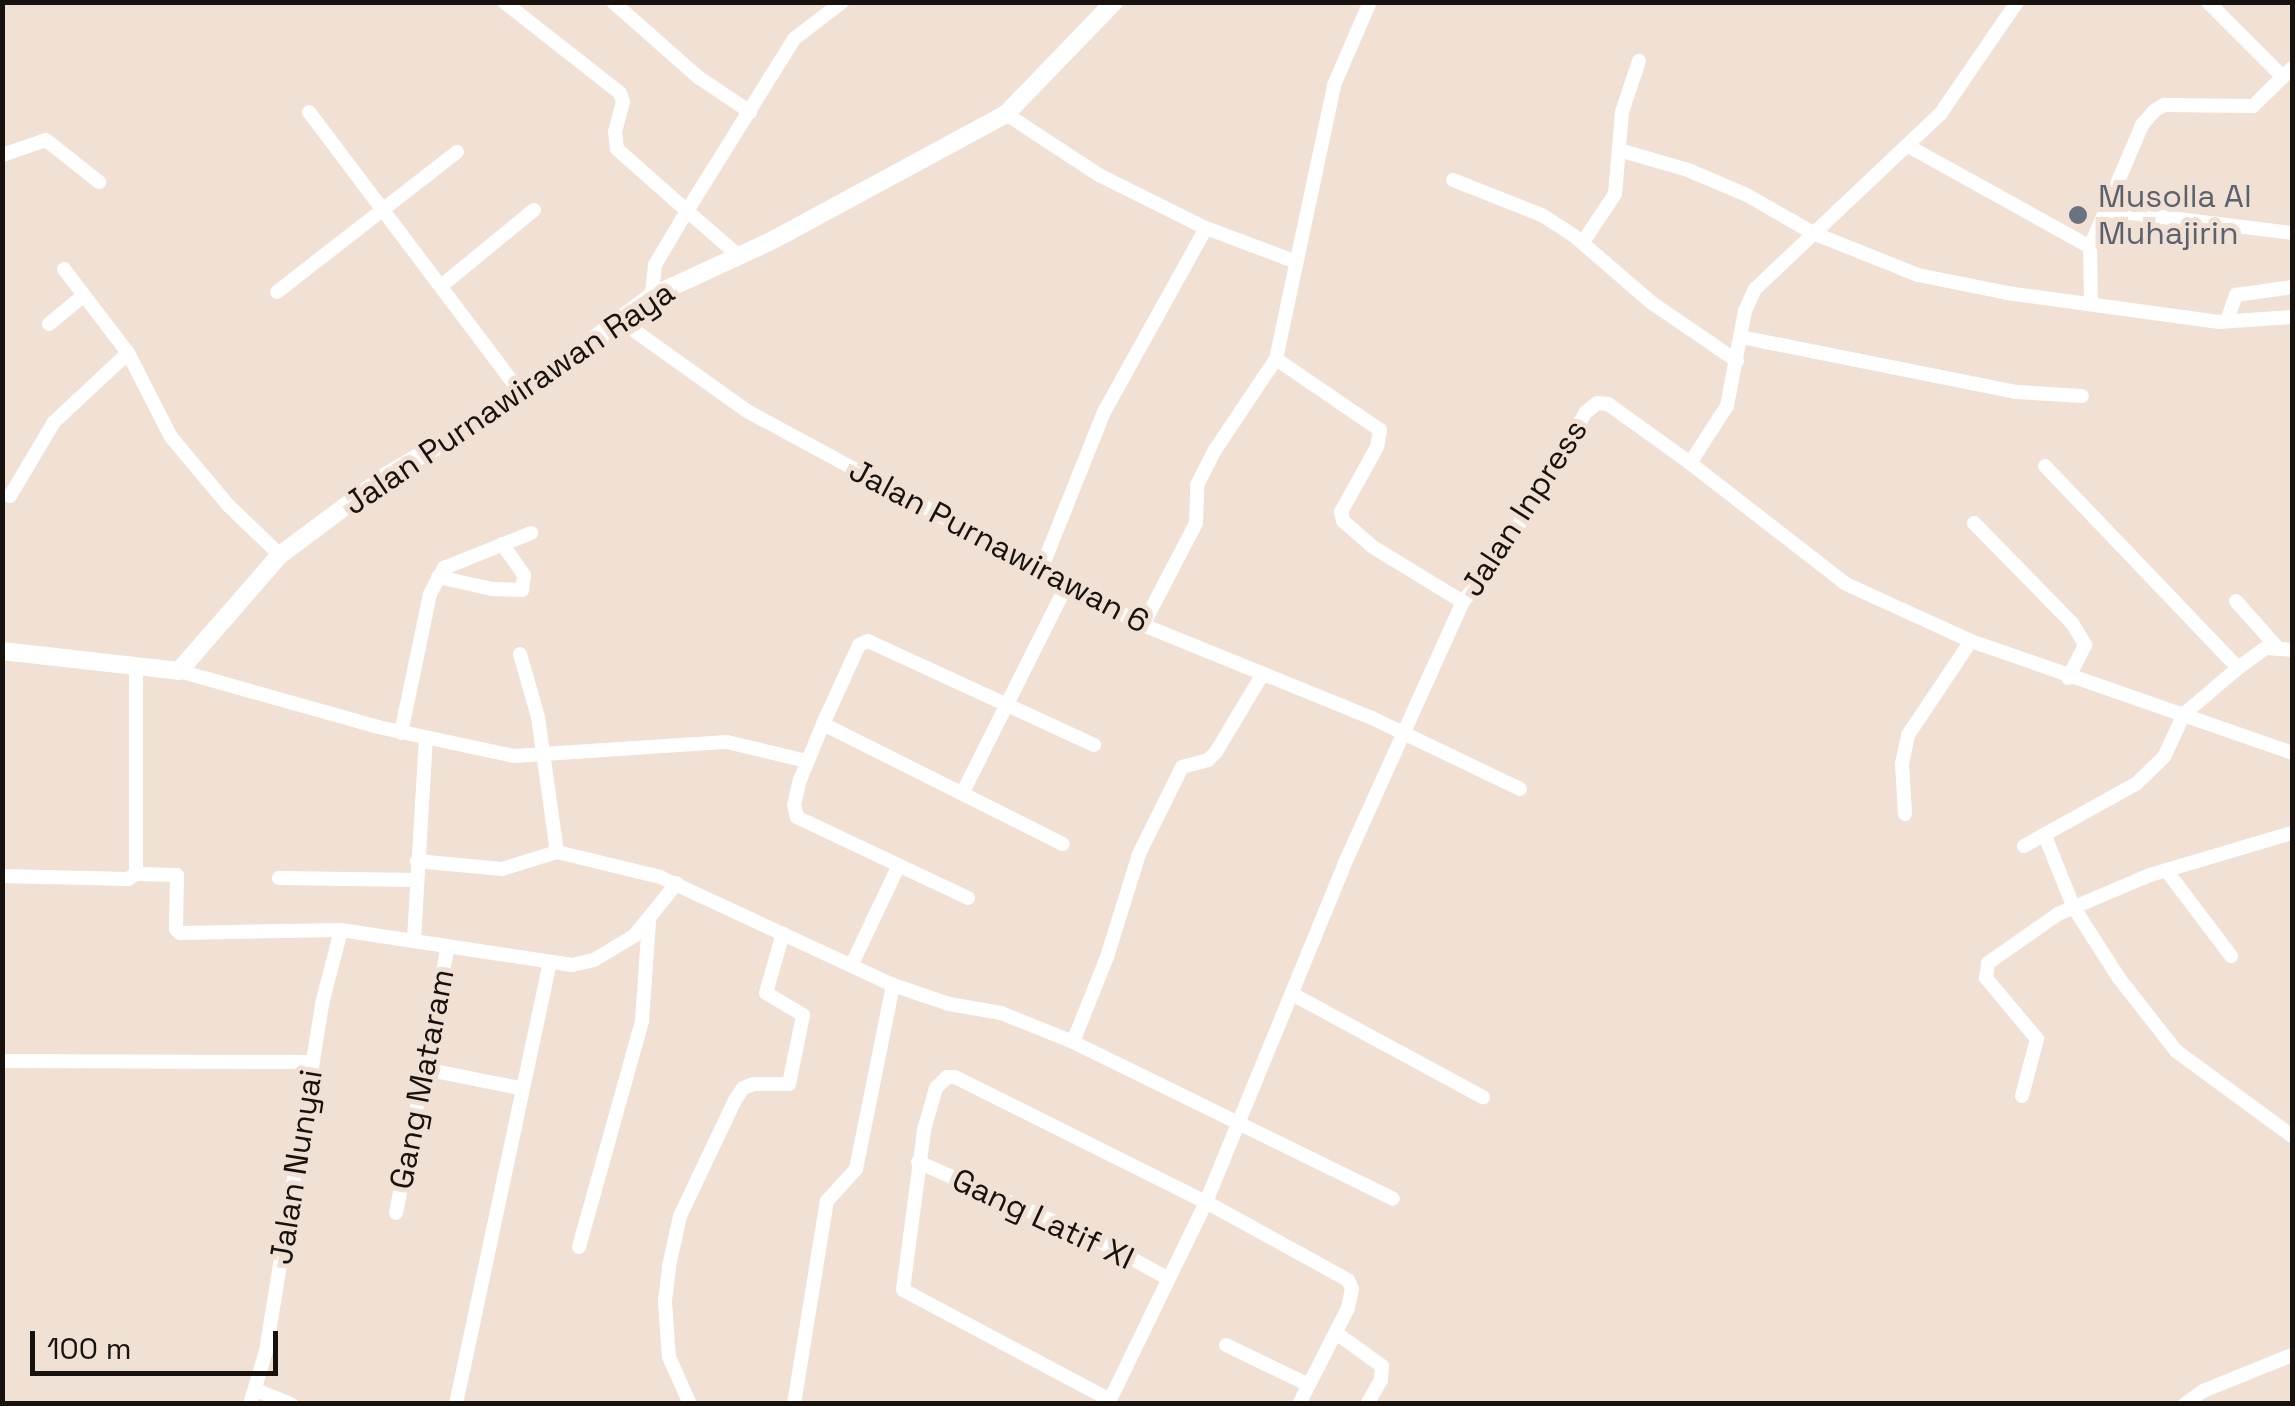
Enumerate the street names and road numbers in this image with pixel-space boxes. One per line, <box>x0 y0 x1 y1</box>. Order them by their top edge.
street label: Jalan Purnawirawan Raya <box>337 273 681 523</box>
street label: Jalan Inpress <box>1453 412 1595 604</box>
street label: Jalan Purnawirawan 6 <box>843 451 1155 641</box>
street label: Gang Mataram <box>382 966 462 1192</box>
street label: Jalan Nunyai <box>262 1067 330 1267</box>
street label: Gang Latif XI <box>946 1160 1140 1278</box>

